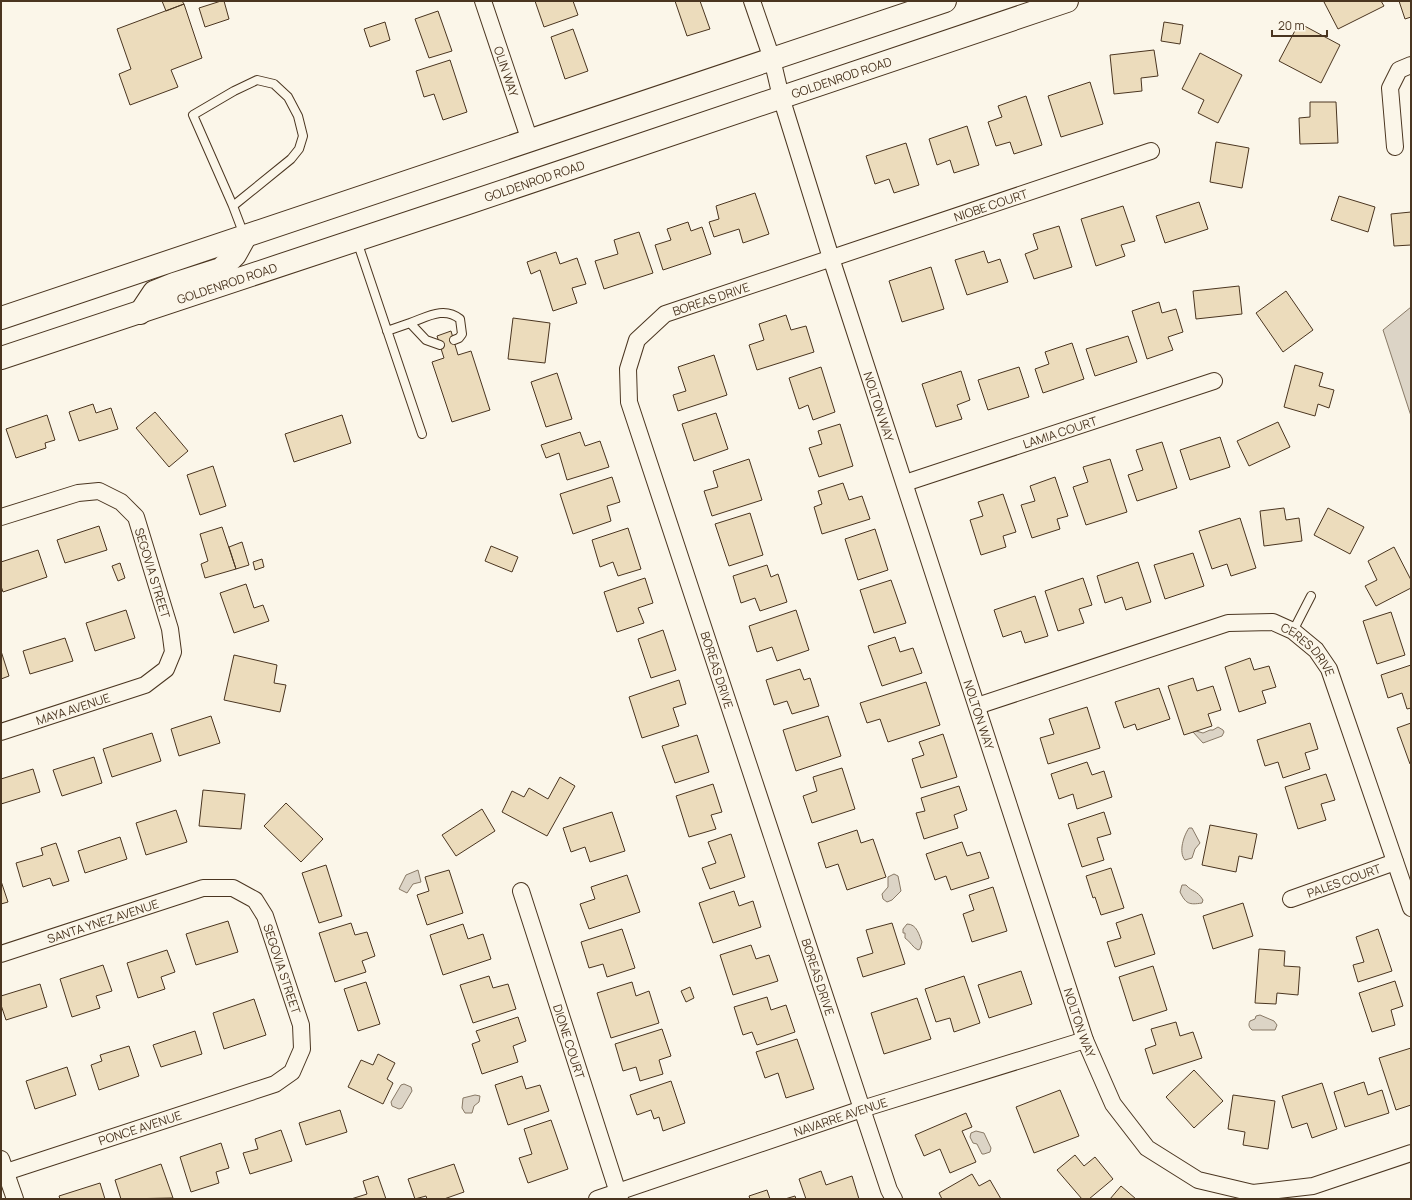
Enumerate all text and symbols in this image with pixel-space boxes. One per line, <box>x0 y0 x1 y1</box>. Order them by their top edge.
scale bar <box>1272 12 1327 38</box>
text: 20 m <box>1278 17 1305 34</box>
street label: OLIN WAY <box>490 44 523 99</box>
street label: GOLDENROD ROAD <box>789 52 894 102</box>
street label: GOLDENROD ROAD <box>482 156 587 205</box>
street label: NIOBE COURT <box>951 184 1030 225</box>
street label: GOLDENROD ROAD <box>174 258 279 308</box>
street label: BOREAS DRIVE <box>670 278 752 319</box>
street label: NOLTON WAY <box>860 369 899 444</box>
street label: LAMIA COURT <box>1020 411 1100 452</box>
street label: SEGOVIA STREET <box>131 526 175 621</box>
street label: CERES DRIVE <box>1278 618 1339 678</box>
street label: BOREAS DRIVE <box>697 629 738 711</box>
street label: NOLTON WAY <box>960 678 999 752</box>
street label: MAYA AVENUE <box>34 689 112 729</box>
street label: PALES COURT <box>1305 859 1384 901</box>
street label: SANTA YNEZ AVENUE <box>45 895 161 947</box>
street label: SEGOVIA STREET <box>260 922 305 1017</box>
street label: BOREAS DRIVE <box>798 936 839 1018</box>
street label: NOLTON WAY <box>1060 986 1100 1060</box>
street label: DIONE COURT <box>549 1002 590 1082</box>
street label: NAVARRE AVENUE <box>791 1093 890 1140</box>
street label: PONCE AVENUE <box>96 1107 184 1149</box>

